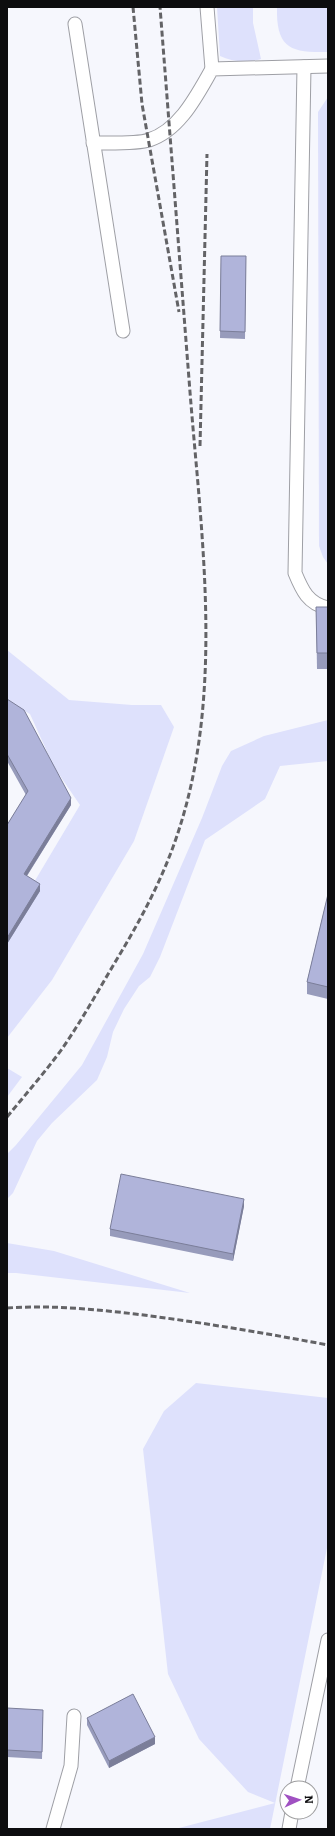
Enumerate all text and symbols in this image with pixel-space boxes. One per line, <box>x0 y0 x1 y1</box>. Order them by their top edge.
north arrow <box>279 1780 319 1820</box>
text: N <box>302 1795 315 1805</box>

